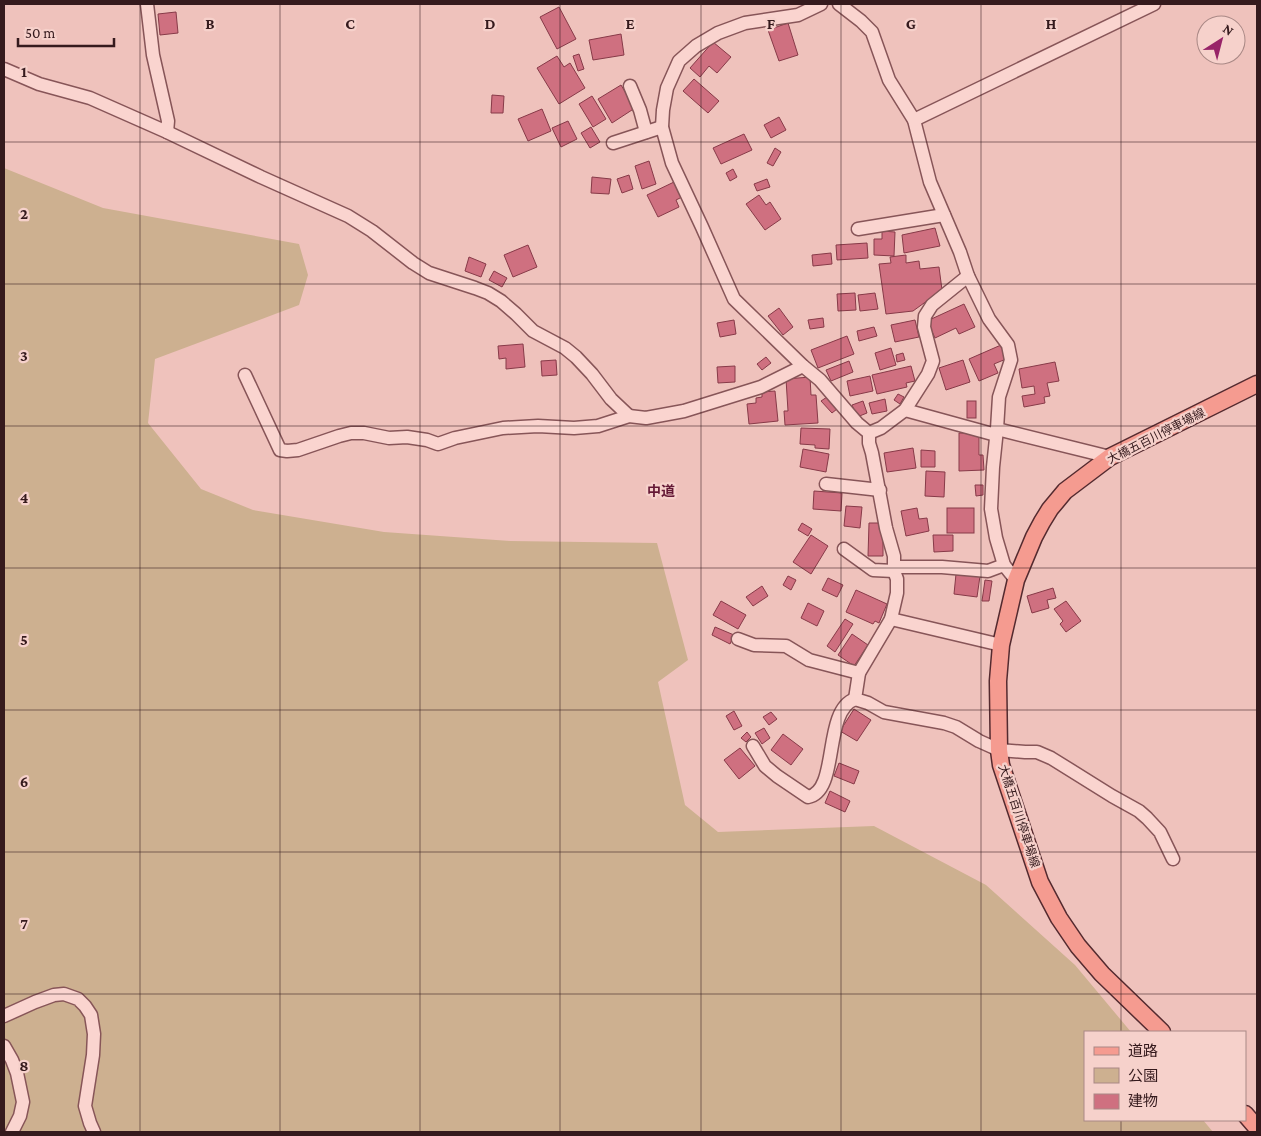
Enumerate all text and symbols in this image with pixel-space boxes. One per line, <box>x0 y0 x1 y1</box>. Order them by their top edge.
scale bar <box>18 15 114 47</box>
text: B <box>205 15 215 32</box>
text: C <box>345 15 355 32</box>
text: D <box>484 15 496 32</box>
text: E <box>625 15 635 32</box>
text: F <box>767 15 776 32</box>
text: G <box>906 15 916 32</box>
text: H <box>1046 15 1057 32</box>
north arrow <box>1196 15 1246 65</box>
text: N <box>1220 20 1238 39</box>
text: 50 m <box>25 25 55 41</box>
text: 1 <box>21 63 27 80</box>
text: 2 <box>20 205 28 222</box>
text: 3 <box>20 347 28 364</box>
street label: 大橋五百川停車場線 <box>1105 405 1207 467</box>
district label: 中道 <box>647 483 675 499</box>
text: 4 <box>20 489 29 506</box>
text: 5 <box>20 631 28 648</box>
street label: 大橋五百川停車場線 <box>996 762 1042 870</box>
text: 6 <box>20 773 28 790</box>
text: 7 <box>20 915 28 932</box>
legend <box>1084 1031 1246 1121</box>
text: 道路 <box>1128 1043 1158 1059</box>
text: 8 <box>19 1057 29 1074</box>
text: 公園 <box>1128 1068 1158 1084</box>
text: 建物 <box>1128 1093 1158 1109</box>

